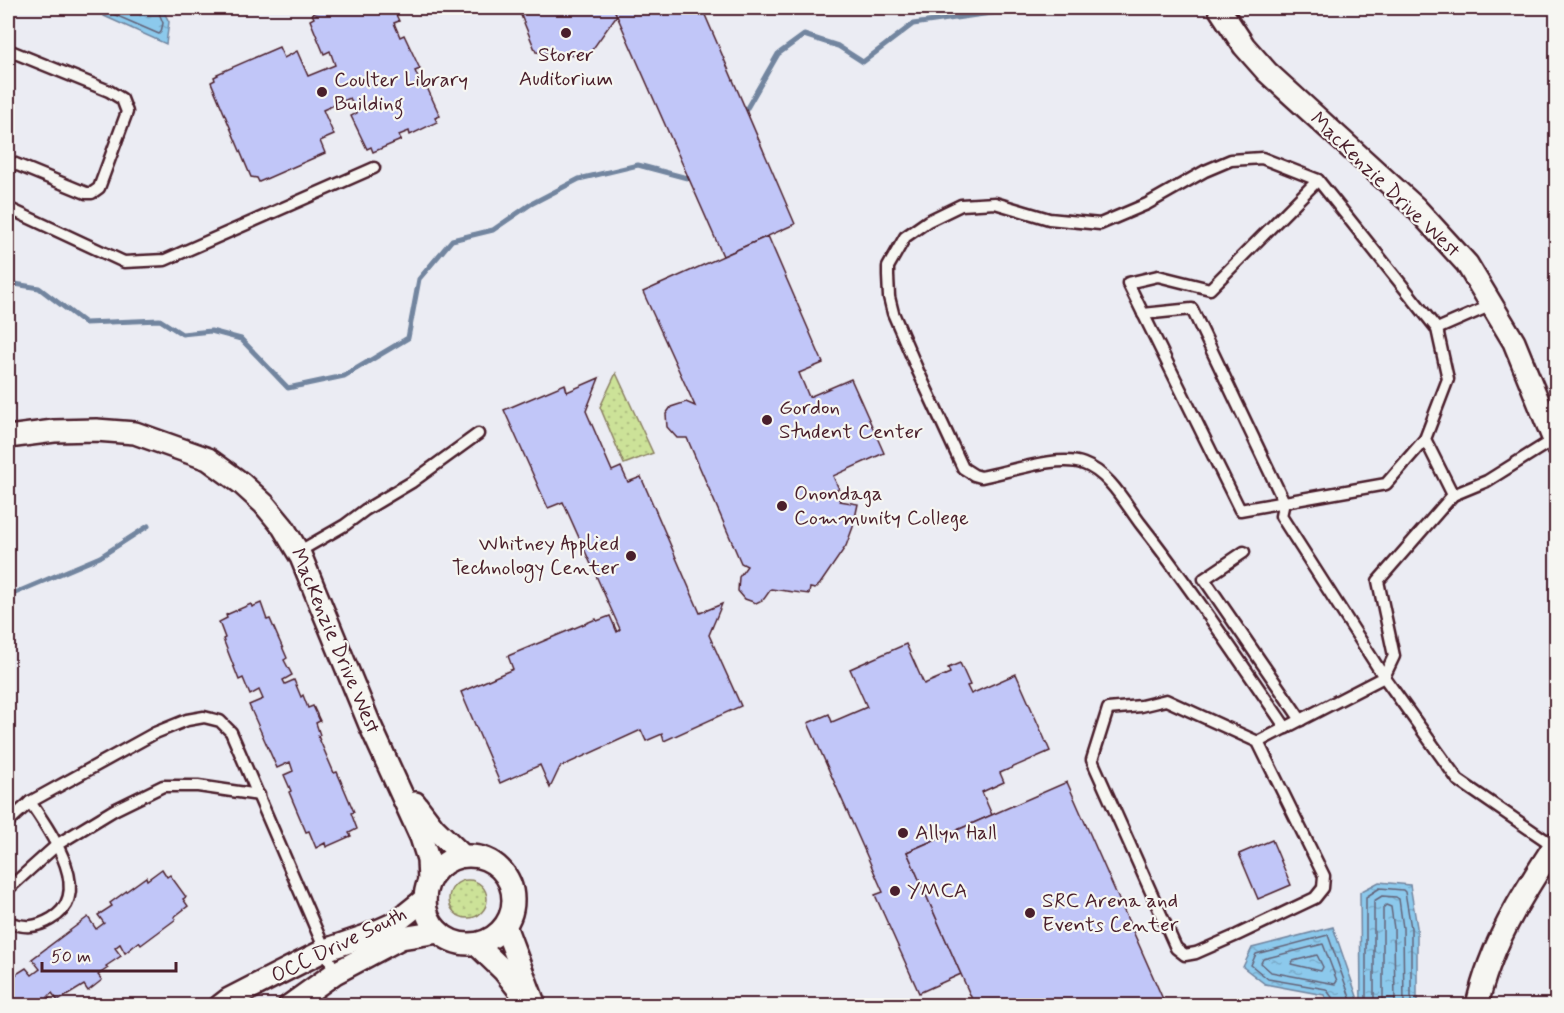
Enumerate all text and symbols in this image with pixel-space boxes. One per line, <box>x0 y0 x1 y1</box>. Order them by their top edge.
marker: Storer Auditorium <box>559 26 573 40</box>
place label: Storer Auditorium <box>519 41 613 93</box>
place label: Coulter Library Building <box>334 66 468 120</box>
marker: Coulter Library Building <box>315 85 329 99</box>
street label: MacKenzie Drive West <box>1304 106 1467 264</box>
place label: Gordon Student Center <box>779 394 923 446</box>
marker: Gordon Student Center <box>760 413 774 427</box>
place label: Onondaga Community College <box>794 480 969 532</box>
marker: Onondaga Community College <box>775 499 789 513</box>
place label: Whitney Applied Technology Center <box>452 530 619 583</box>
street label: MacKenzie Drive West <box>283 544 387 738</box>
marker: Whitney Applied Technology Center <box>624 549 638 563</box>
place label: Allyn Hall <box>915 819 997 847</box>
marker: Allyn Hall <box>896 826 910 840</box>
place label: YMCA <box>907 877 967 905</box>
marker: YMCA <box>888 884 902 898</box>
place label: SRC Arena and Events Center <box>1042 887 1179 939</box>
street label: OCC Drive South <box>266 900 412 990</box>
marker: SRC Arena and Events Center <box>1023 906 1037 920</box>
scale bar <box>42 935 176 973</box>
text: 50 m <box>51 945 91 969</box>

